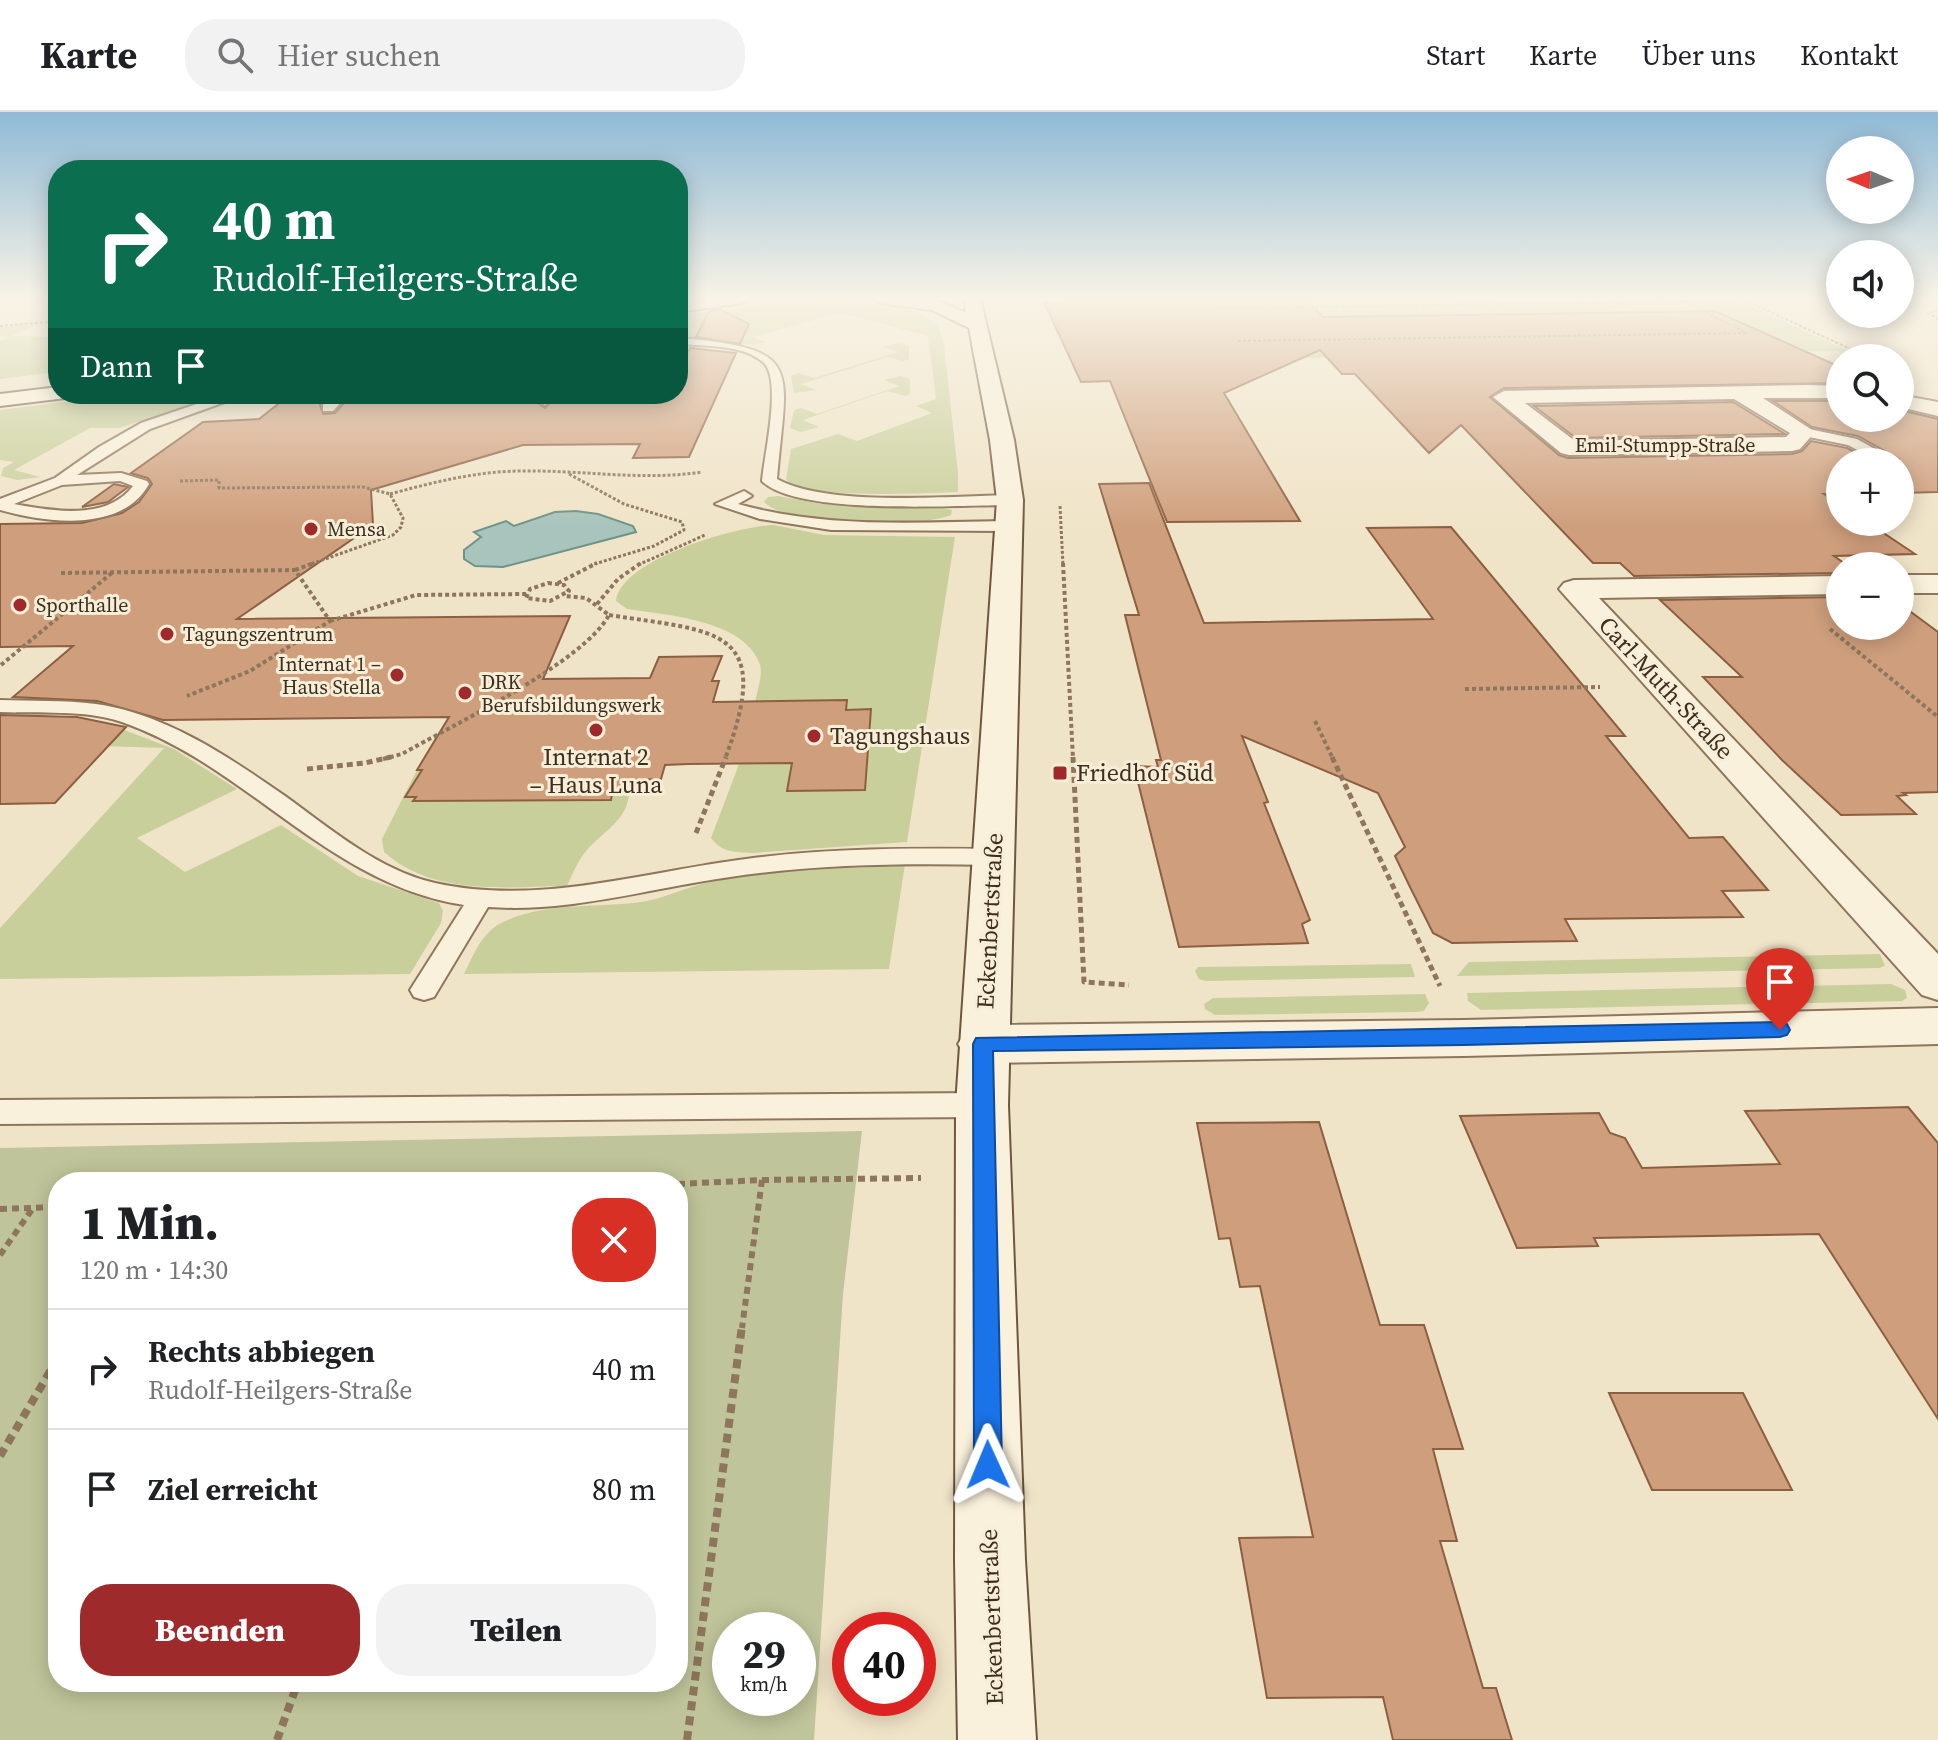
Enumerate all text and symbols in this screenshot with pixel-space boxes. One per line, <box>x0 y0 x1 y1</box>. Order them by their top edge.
search box <box>185 19 745 91</box>
text: Karte <box>40 29 137 81</box>
icon: search <box>213 33 257 77</box>
text: Hier suchen <box>277 35 441 76</box>
text: Start <box>1426 36 1485 74</box>
text: Karte <box>1529 36 1597 74</box>
text: Über uns <box>1641 36 1756 74</box>
text: Kontakt <box>1800 36 1898 74</box>
north arrow <box>1826 136 1914 224</box>
map controls <box>1826 136 1914 640</box>
text: 40 m <box>212 181 335 258</box>
icon: right <box>80 192 184 296</box>
button: sound <box>1826 240 1914 328</box>
text: Rudolf-Heilgers-Straße <box>212 254 578 303</box>
icon: arrive <box>169 344 213 388</box>
button: search <box>1826 344 1914 432</box>
text: Dann <box>80 346 153 387</box>
street label: Emil-Stumpp-Straße <box>1575 431 1755 459</box>
button: + <box>1826 448 1914 536</box>
place label: Mensa <box>327 515 387 543</box>
marker: Mensa <box>302 520 320 538</box>
button: − <box>1826 552 1914 640</box>
place label: Sporthalle <box>36 591 128 619</box>
marker: Sporthalle <box>11 596 29 614</box>
street label: Carl-Muth-Straße <box>1591 609 1741 766</box>
place label: Tagungszentrum <box>183 620 333 648</box>
marker: Tagungszentrum <box>158 625 176 643</box>
place label: Internat 1 – Haus Stella <box>278 650 382 701</box>
marker: Internat 1 – Haus Stella <box>388 666 406 684</box>
place label: DRK Berufsbildungswerk <box>481 668 661 719</box>
marker: DRK Berufsbildungswerk <box>456 684 474 702</box>
place label: Tagungshaus <box>830 719 970 752</box>
marker: Internat 2 – Haus Luna <box>587 721 605 739</box>
marker: Tagungshaus <box>805 727 823 745</box>
place label: Internat 2 – Haus Luna <box>529 740 663 801</box>
place label: Friedhof Süd <box>1076 756 1214 789</box>
marker: Friedhof Süd <box>1051 764 1069 782</box>
street label: Eckenbertstraße <box>968 832 1011 1010</box>
pin <box>1746 948 1814 1030</box>
icon: arrive <box>1758 960 1802 1004</box>
text: 1 Min. <box>80 1189 219 1255</box>
button: close <box>572 1198 656 1282</box>
text: 120 m · 14:30 <box>80 1252 228 1288</box>
text: Rechts abbiegen <box>148 1331 375 1372</box>
icon: right <box>80 1347 124 1391</box>
text: 40 m <box>592 1349 656 1390</box>
text: Rudolf-Heilgers-Straße <box>148 1372 413 1408</box>
position arrow <box>946 1423 1030 1507</box>
icon: arrive <box>80 1467 124 1511</box>
text: Ziel erreicht <box>148 1469 317 1510</box>
text: 80 m <box>592 1469 656 1510</box>
street label: Eckenbertstraße <box>972 1528 1011 1706</box>
button: Beenden <box>80 1584 360 1676</box>
button: Teilen <box>376 1584 656 1676</box>
speed limit sign: 40 <box>832 1612 936 1716</box>
text: 29 <box>742 1627 786 1681</box>
text: km/h <box>740 1670 788 1698</box>

